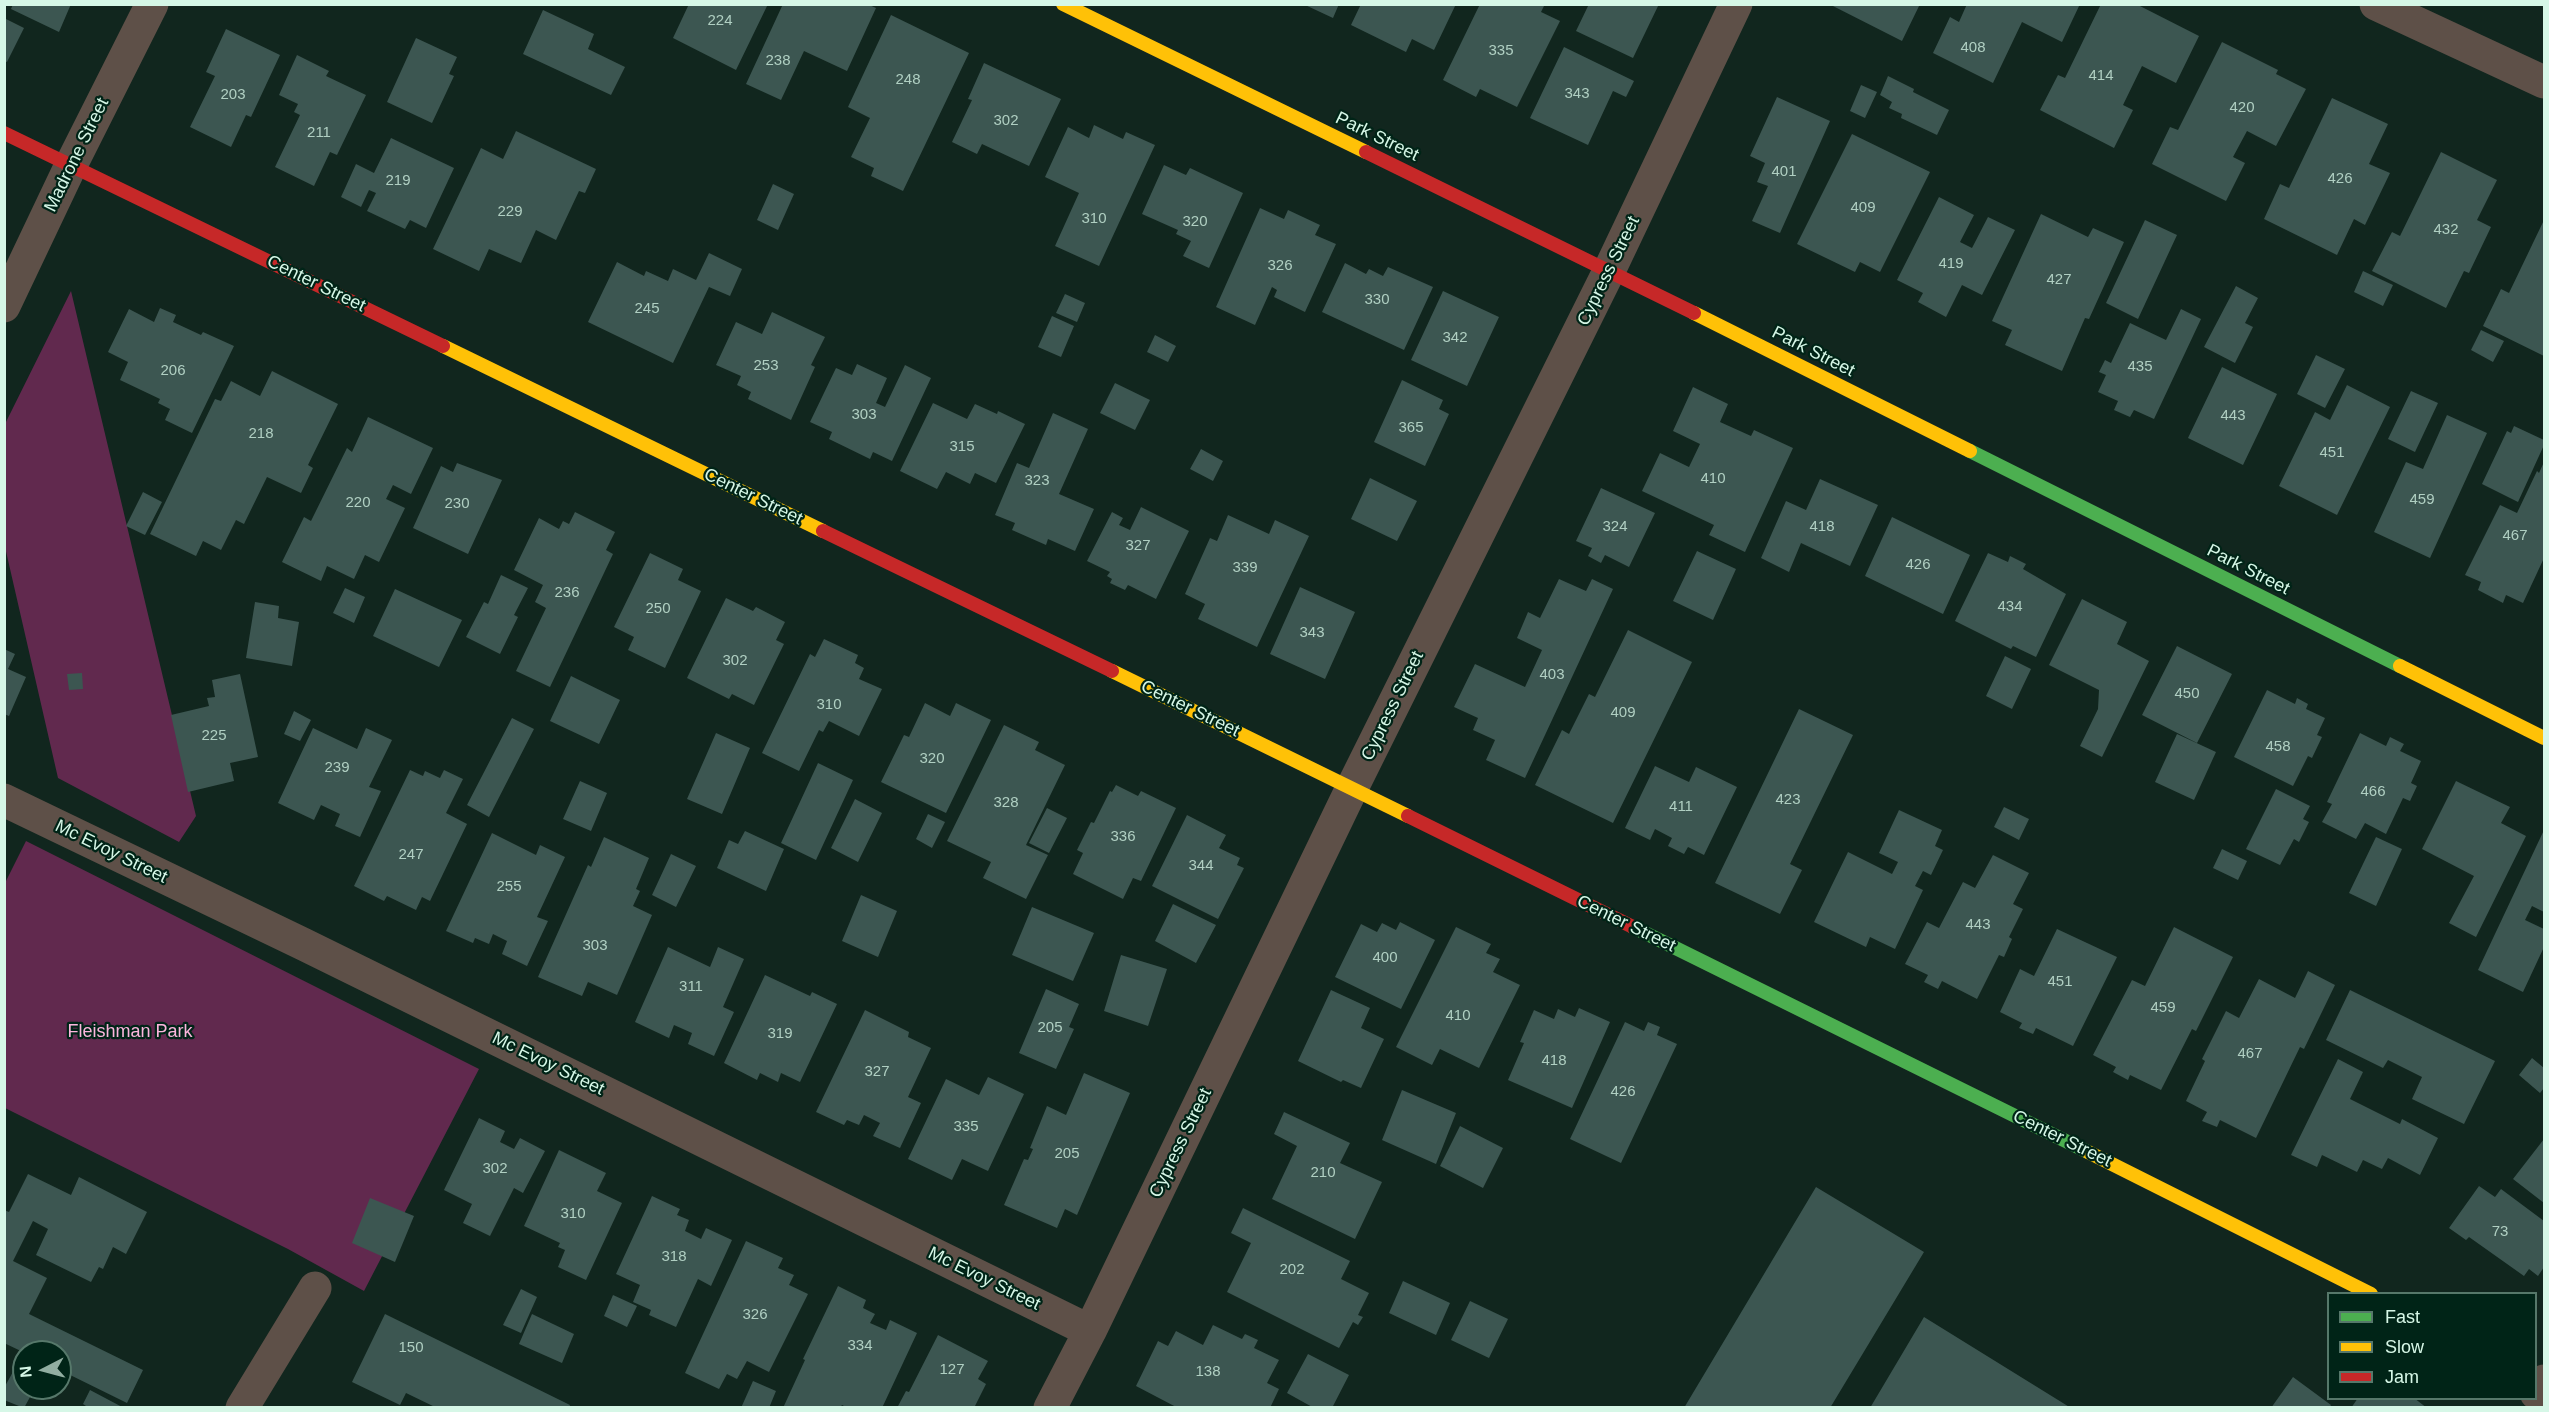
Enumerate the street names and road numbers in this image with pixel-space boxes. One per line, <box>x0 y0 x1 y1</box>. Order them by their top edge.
street label: Madrone Street <box>40 95 114 215</box>
street label: Park Street <box>1332 108 1422 166</box>
street label: Cypress Street <box>1573 213 1645 329</box>
street label: Center Street <box>263 251 369 317</box>
street label: Park Street <box>1768 322 1858 382</box>
street label: Center Street <box>700 464 806 530</box>
street label: Park Street <box>2203 540 2293 600</box>
street label: Cypress Street <box>1357 648 1429 764</box>
street label: Center Street <box>1137 676 1243 742</box>
street label: Mc Evoy Street <box>51 816 171 888</box>
street label: Center Street <box>1573 891 1679 957</box>
street label: Mc Evoy Street <box>488 1028 608 1100</box>
street label: Cypress Street <box>1145 1085 1217 1201</box>
street label: Center Street <box>2009 1106 2115 1172</box>
street label: Mc Evoy Street <box>924 1243 1044 1315</box>

